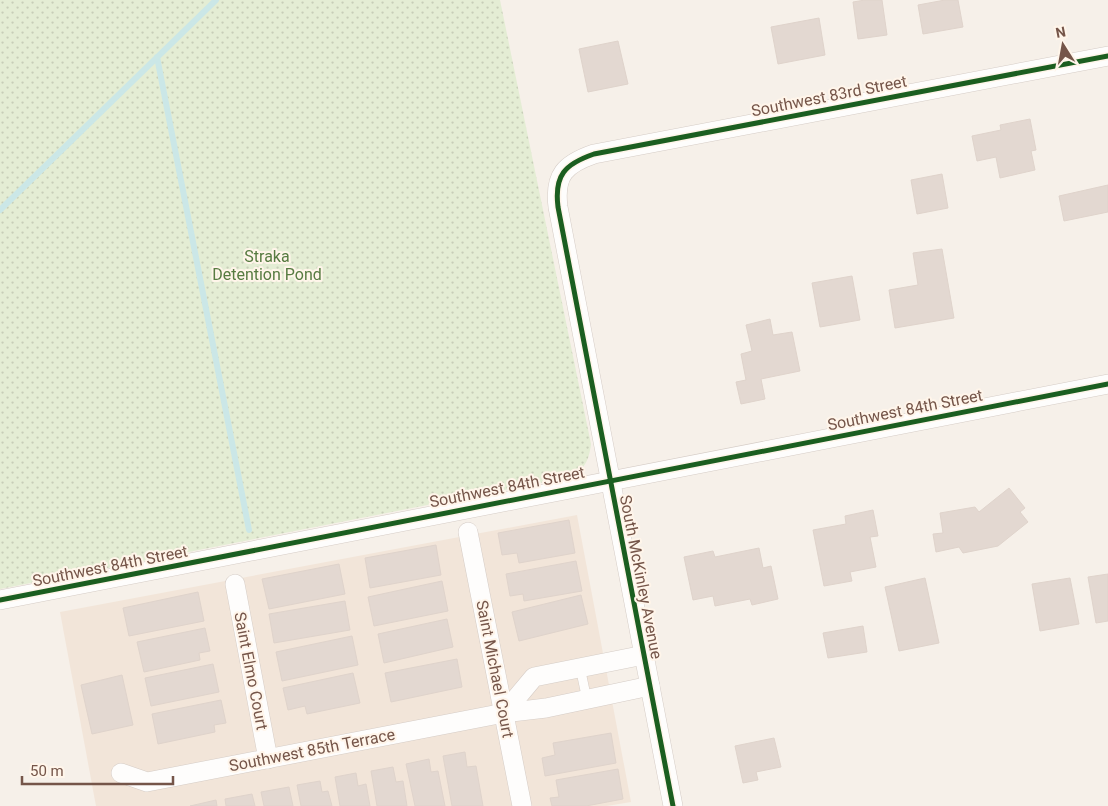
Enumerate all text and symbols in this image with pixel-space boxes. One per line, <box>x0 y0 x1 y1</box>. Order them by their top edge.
north arrow <box>1038 20 1088 70</box>
text: N <box>1054 23 1067 41</box>
street label: Southwest 83rd Street <box>750 72 908 120</box>
park label: Straka Detention Pond <box>212 247 322 284</box>
street label: Southwest 84th Street <box>826 386 984 434</box>
street label: Southwest 84th Street <box>428 463 586 511</box>
street label: South McKinley Avenue <box>616 493 666 661</box>
street label: Southwest 84th Street <box>31 542 189 590</box>
street label: Saint Michael Court <box>472 599 518 739</box>
street label: Saint Elmo Court <box>230 610 272 732</box>
street label: Southwest 85th Terrace <box>227 725 397 775</box>
scale bar <box>22 754 174 786</box>
text: 50 m <box>30 762 64 780</box>

